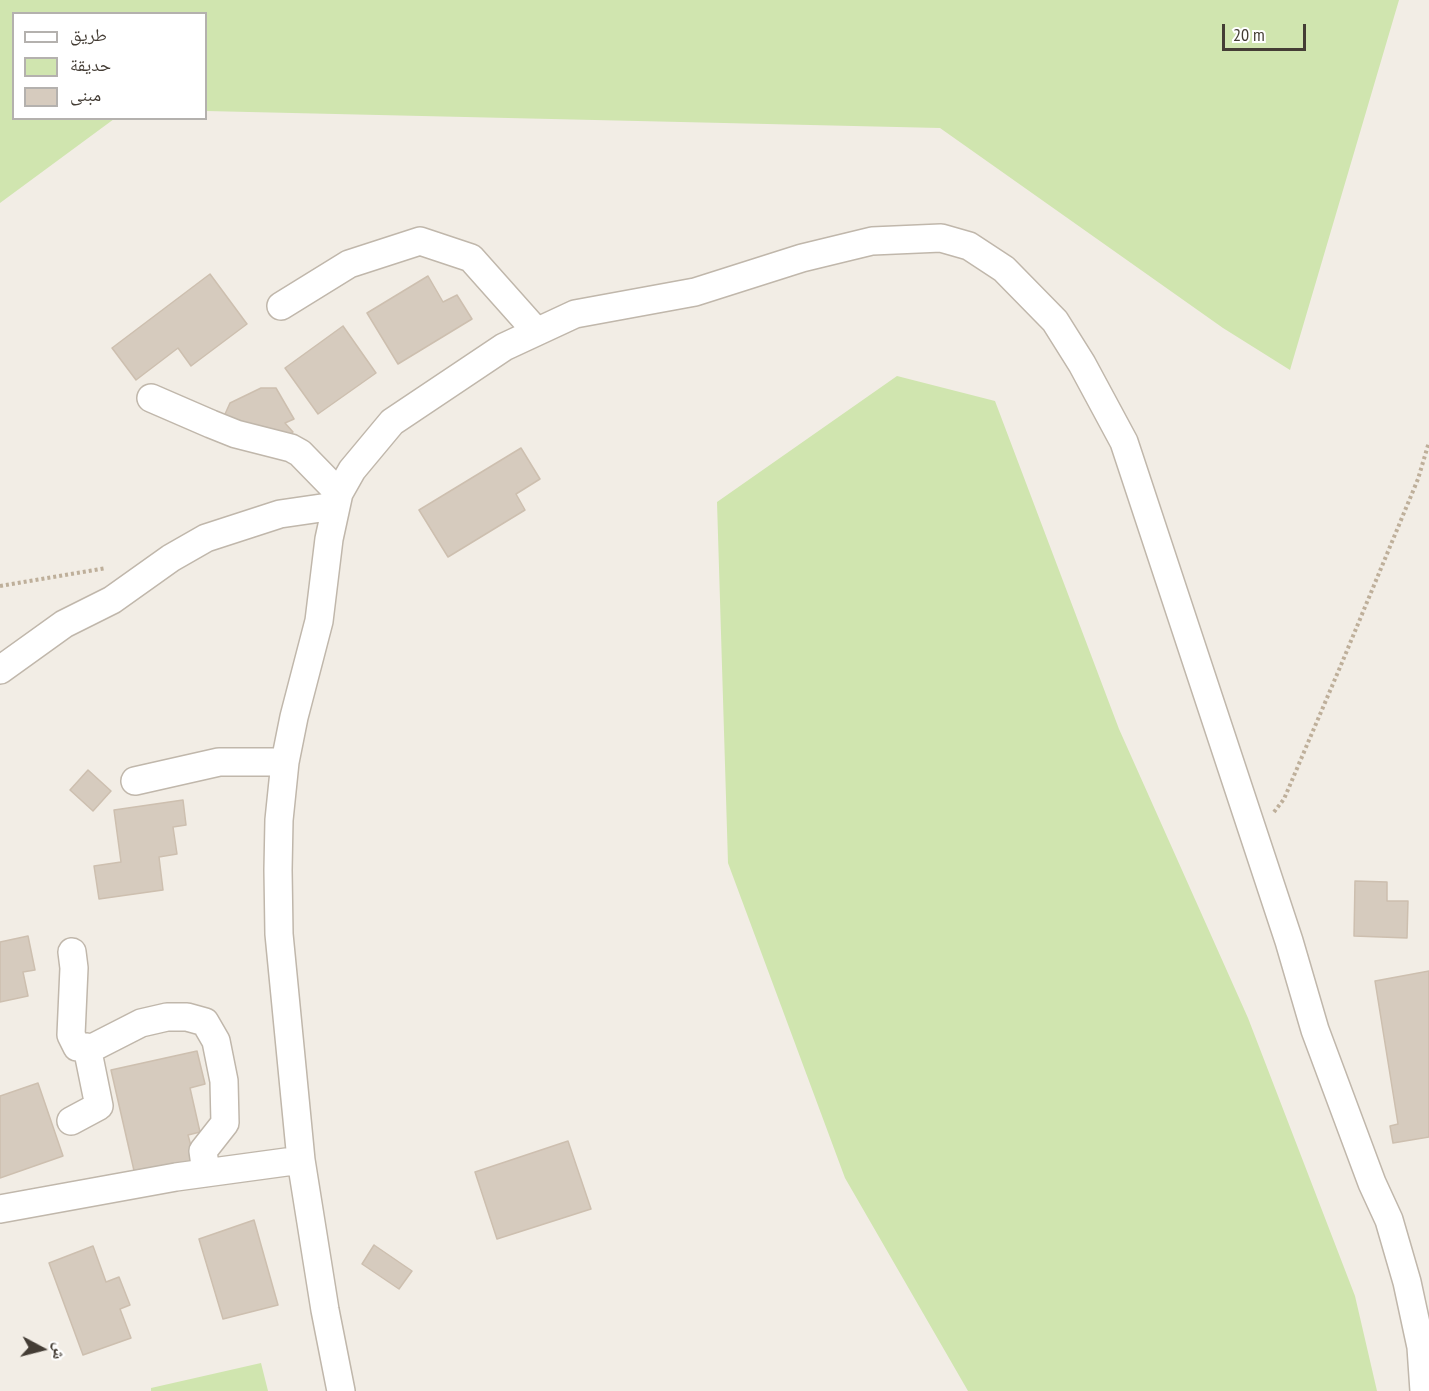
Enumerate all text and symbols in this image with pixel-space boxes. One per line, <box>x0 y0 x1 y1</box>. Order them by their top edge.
legend <box>12 12 207 120</box>
scale bar <box>1225 12 1309 50</box>
text: طريق <box>70 23 107 46</box>
text: 20 m <box>1233 23 1265 46</box>
text: حديقة <box>70 53 111 76</box>
text: مبنى <box>70 83 101 106</box>
north arrow <box>12 1319 72 1379</box>
text: ش <box>49 1342 71 1361</box>

